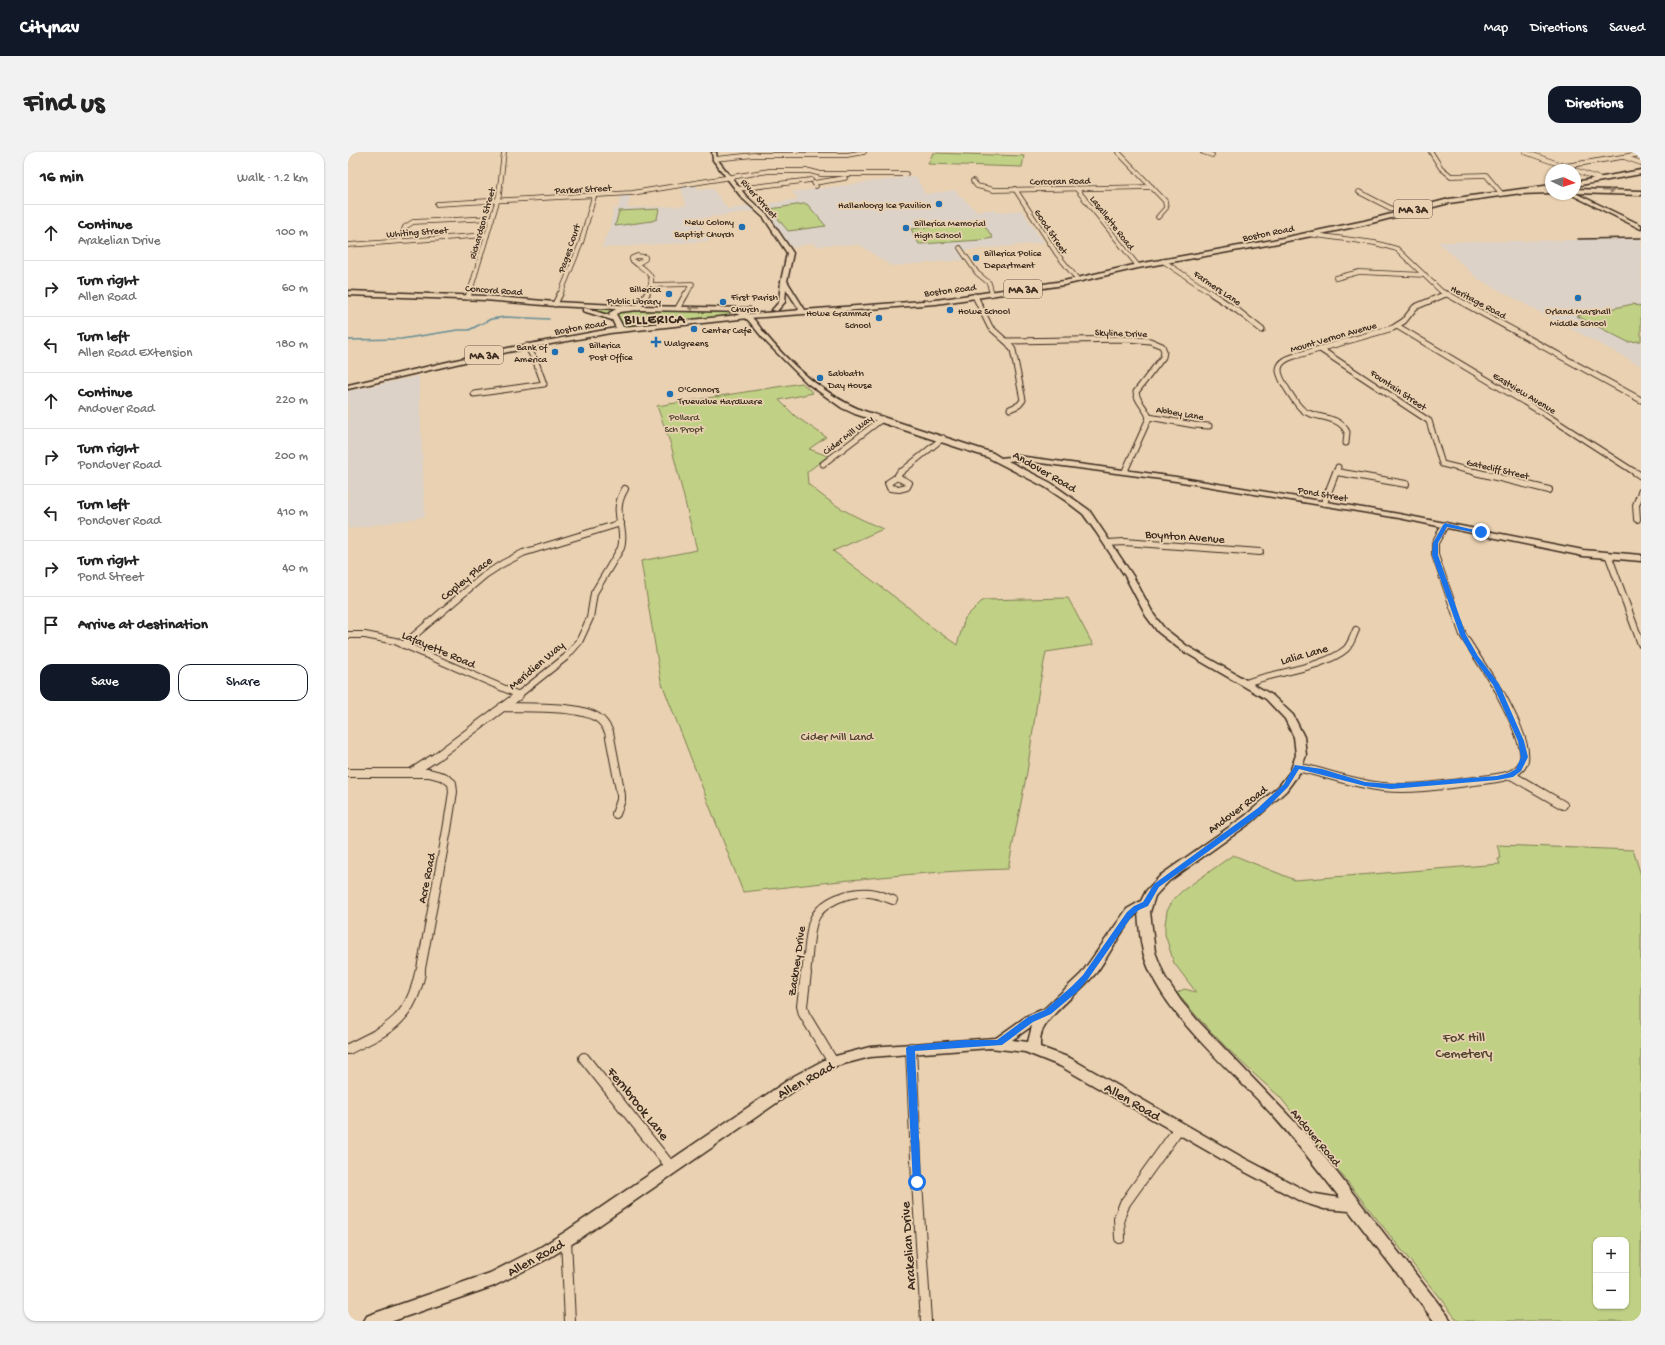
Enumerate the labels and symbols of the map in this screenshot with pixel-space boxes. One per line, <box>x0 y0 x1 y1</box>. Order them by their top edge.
north arrow <box>1545 164 1581 200</box>
street label: Corcoran Road <box>1030 175 1092 189</box>
street label: River Street <box>737 177 780 222</box>
street label: Parker Street <box>553 182 613 198</box>
street label: Richardson Street <box>467 186 499 261</box>
one-way arrow <box>1602 188 1614 195</box>
street label: Lasallette Road <box>1087 194 1137 254</box>
marker: Hallenborg Ice Pavilion <box>934 199 944 209</box>
place label: Hallenborg Ice Pavilion <box>838 200 931 212</box>
road number: MA 3A <box>1394 200 1432 218</box>
street label: Good Street <box>1031 207 1070 258</box>
place label: New Colony Baptist Church <box>673 217 735 241</box>
place label: Billerica Memorial High School <box>913 218 986 242</box>
street label: Pages Court <box>556 222 584 276</box>
marker: New Colony Baptist Church <box>737 222 747 232</box>
marker: Billerica Memorial High School <box>901 223 911 233</box>
street label: Boston Road <box>1241 223 1296 245</box>
street label: Whiting Street <box>386 225 449 241</box>
place label: Billerica Police Department <box>983 248 1042 272</box>
marker: Billerica Police Department <box>971 253 981 263</box>
street label: Farmers Lane <box>1190 268 1244 310</box>
road number: MA 3A <box>1004 280 1042 298</box>
street label: Boston Road <box>923 282 978 300</box>
street label: Concord Road <box>465 283 524 299</box>
street label: Heritage Road <box>1448 283 1509 323</box>
place label: Billerica Public Library <box>606 284 661 308</box>
marker: Billerica Public Library <box>664 289 674 299</box>
place label: First Parish Church <box>730 292 778 316</box>
marker: Orland Marshall Middle School <box>1573 293 1583 303</box>
marker: First Parish Church <box>718 297 728 307</box>
one-way arrow <box>688 305 700 312</box>
marker: Howe School <box>945 305 955 315</box>
place label: Howe School <box>958 306 1010 318</box>
place label: Orland Marshall Middle School <box>1545 306 1611 330</box>
place label: Howe Grammar School <box>806 308 872 332</box>
district label: BILLERICA <box>623 313 686 328</box>
marker: Howe Grammar School <box>874 313 884 323</box>
street label: Boston Road <box>553 317 608 339</box>
street label: Mount Vernon Avenue <box>1289 320 1379 356</box>
marker: Center Cafe <box>689 324 699 334</box>
place label: Center Cafe <box>702 325 753 337</box>
street label: Skyline Drive <box>1095 327 1148 341</box>
marker: Walgreens <box>651 337 661 347</box>
place label: Walgreens <box>664 338 709 350</box>
place label: Billerica Post Office <box>588 340 634 364</box>
place label: Bank of America <box>514 342 548 366</box>
marker: Billerica Post Office <box>576 345 586 355</box>
road number: MA 3A <box>465 346 503 364</box>
marker: Bank of America <box>550 347 560 357</box>
street label: Fountain Street <box>1367 367 1429 414</box>
place label: Sabbath Day House <box>827 368 873 392</box>
street label: Eastview Avenue <box>1490 370 1558 418</box>
marker: Sabbath Day House <box>815 373 825 383</box>
place label: O'Connors Truevalue Hardware <box>677 384 763 408</box>
marker: O'Connors Truevalue Hardware <box>665 389 675 399</box>
street label: Abbey Lane <box>1155 404 1205 424</box>
park label: Pollard Sch Propt <box>664 412 704 436</box>
street label: Cider Mill Way <box>821 413 876 458</box>
street label: Andover Road <box>1010 449 1079 497</box>
street label: Gatecliff Street <box>1465 457 1531 483</box>
street label: Pond Street <box>1296 485 1349 505</box>
route end <box>1472 523 1490 541</box>
street label: Boynton Avenue <box>1144 528 1226 548</box>
street label: Copley Place <box>439 554 497 605</box>
street label: Lafayette Road <box>399 629 478 673</box>
street label: Meridien Way <box>507 639 568 694</box>
street label: Lalia Lane <box>1279 642 1331 669</box>
park label: Cider Mill Land <box>801 731 874 745</box>
street label: Andover Road <box>1206 783 1271 838</box>
street label: Acre Road <box>416 851 440 905</box>
street label: Zackney Drive <box>786 925 810 997</box>
park label: Fox Hill Cemetery <box>1436 1030 1492 1063</box>
street label: Allen Road <box>775 1058 839 1104</box>
street label: Fernbrook Lane <box>602 1064 672 1145</box>
street label: Allen Road <box>1101 1080 1164 1127</box>
street label: Andover Road <box>1286 1107 1343 1171</box>
route start <box>908 1173 926 1191</box>
street label: Arakelian Drive <box>898 1200 921 1291</box>
street label: Allen Road <box>505 1236 569 1282</box>

